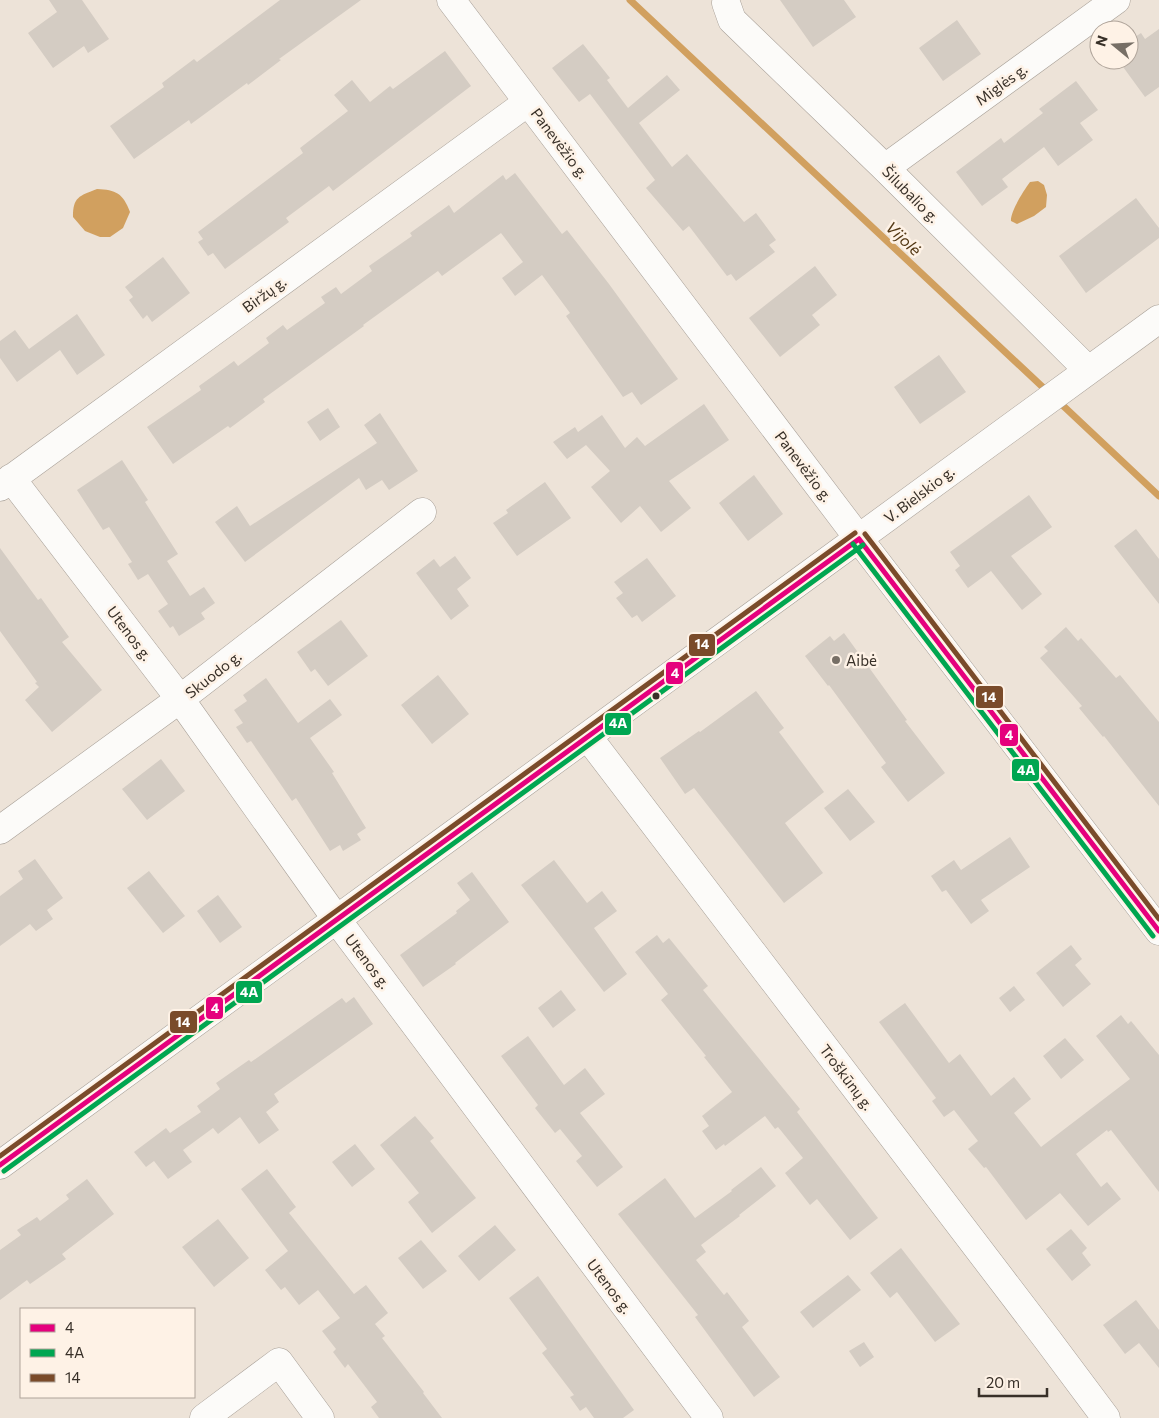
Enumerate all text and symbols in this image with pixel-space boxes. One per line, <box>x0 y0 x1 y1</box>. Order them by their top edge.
north arrow <box>1089 20 1139 70</box>
text: N <box>1091 33 1111 48</box>
street label: Miglės g. <box>972 59 1030 109</box>
street label: Panevėžio g. <box>528 104 592 182</box>
street label: Šilubalio g. <box>879 161 944 226</box>
water label: Vijolė <box>882 217 926 259</box>
street label: Biržų g. <box>239 272 289 316</box>
street label: Panevėžio g. <box>772 427 836 505</box>
street label: V. Bielskio g. <box>880 462 958 526</box>
street label: Utenos g. <box>104 602 156 664</box>
line badge: 14 <box>688 633 716 657</box>
text: 14 <box>695 635 710 652</box>
street label: Skuodo g. <box>181 646 245 702</box>
place label: Aibė <box>846 651 877 669</box>
marker: Aibė <box>830 654 842 666</box>
line badge: 4 <box>665 661 684 685</box>
text: 4 <box>671 664 680 681</box>
line badge: 14 <box>975 685 1004 709</box>
text: 14 <box>982 688 997 705</box>
unlabelled marker <box>651 691 661 701</box>
line badge: 4A <box>604 712 632 736</box>
text: 4A <box>609 714 627 731</box>
line badge: 4 <box>999 723 1019 747</box>
text: 4 <box>1005 726 1014 743</box>
line badge: 4A <box>1011 758 1040 782</box>
text: 4A <box>1017 761 1035 778</box>
street label: Utenos g. <box>342 930 394 992</box>
line badge: 4A <box>235 980 263 1004</box>
text: 4A <box>240 983 258 1000</box>
line badge: 4 <box>205 996 224 1020</box>
text: 4 <box>211 999 220 1016</box>
line badge: 14 <box>169 1010 198 1034</box>
text: 14 <box>176 1013 191 1030</box>
street label: Troškūnų g. <box>816 1041 878 1113</box>
street label: Utenos g. <box>584 1255 636 1317</box>
legend <box>20 1308 195 1398</box>
text: 4 <box>65 1318 74 1336</box>
text: 4A <box>65 1343 84 1361</box>
scale bar <box>979 1366 1046 1398</box>
text: 14 <box>65 1368 80 1386</box>
text: 20 m <box>986 1373 1020 1391</box>

